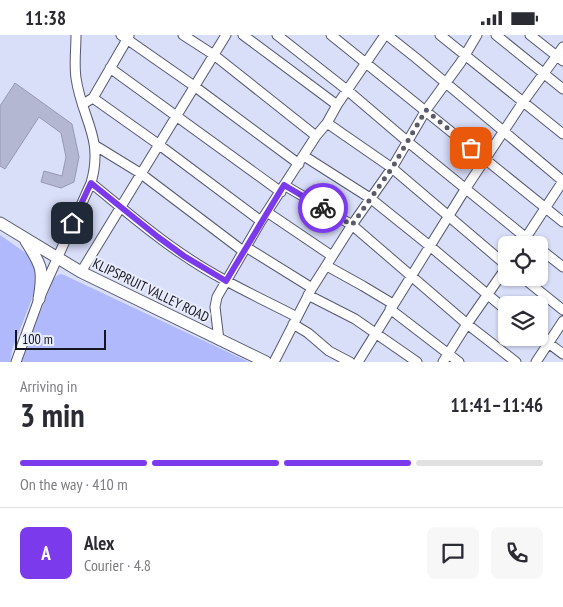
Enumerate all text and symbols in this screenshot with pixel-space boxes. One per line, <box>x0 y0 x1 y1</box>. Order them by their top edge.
text: 11:38 <box>25 6 66 30</box>
pin <box>450 127 492 169</box>
icon: bag <box>457 134 485 162</box>
courier <box>298 183 348 233</box>
icon: bike <box>309 194 337 222</box>
pin <box>51 202 93 244</box>
icon: home <box>58 209 86 237</box>
map controls <box>498 236 548 346</box>
button: locate <box>498 236 548 286</box>
street label: KLIPSPRUIT VALLEY ROAD <box>90 254 212 326</box>
button: layers <box>498 296 548 346</box>
scale bar <box>15 327 106 350</box>
text: 100 m <box>22 330 53 348</box>
text: Arriving in <box>20 376 77 396</box>
text: 11:41–11:46 <box>450 393 543 417</box>
text: 3 min <box>20 394 85 436</box>
text: On the way · 410 m <box>20 474 128 494</box>
button: chat <box>427 527 479 579</box>
button: phone <box>491 527 543 579</box>
text: Alex <box>84 531 114 555</box>
text: A <box>41 541 51 565</box>
text: Courier · 4.8 <box>84 555 151 575</box>

